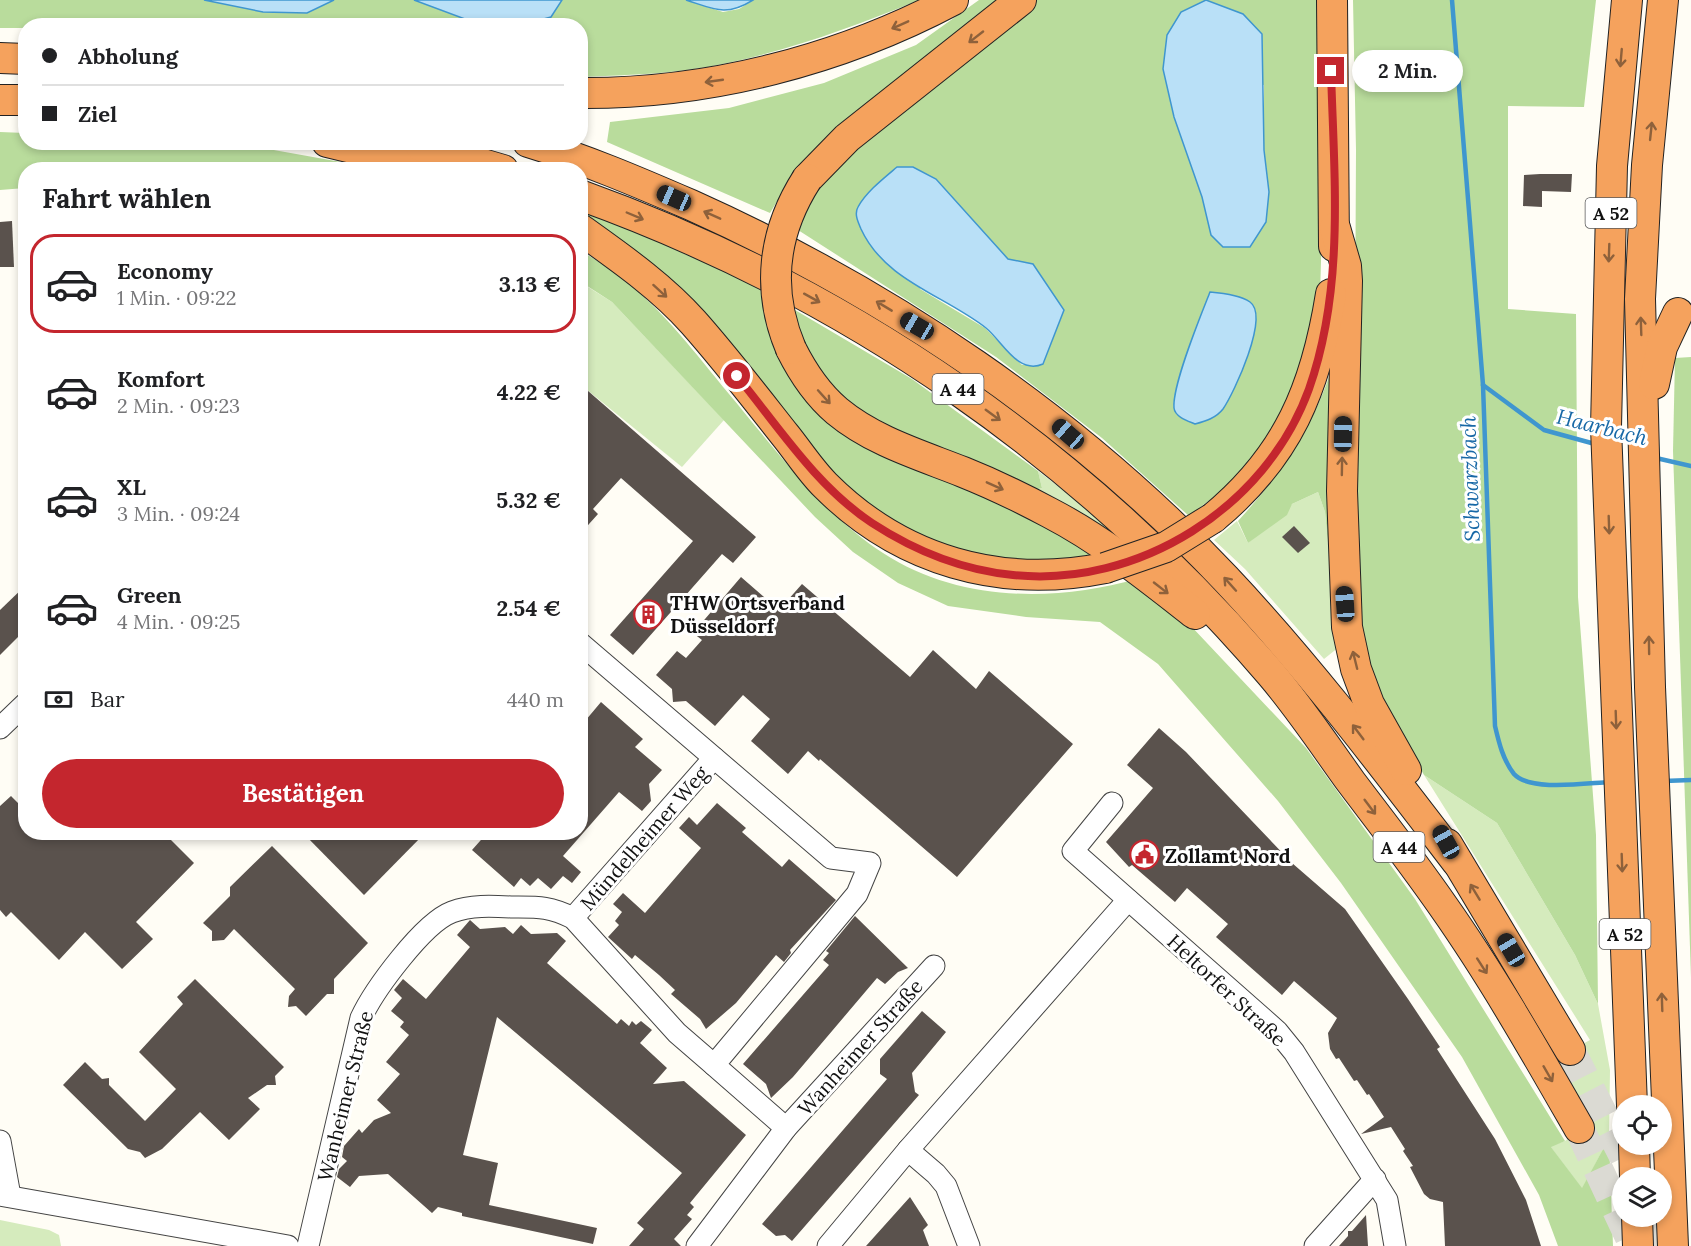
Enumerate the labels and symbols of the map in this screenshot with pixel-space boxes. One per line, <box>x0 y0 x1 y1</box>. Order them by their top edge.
one-way arrow <box>891 20 909 31</box>
one-way arrow <box>968 31 984 44</box>
one-way arrow <box>1615 48 1626 68</box>
callout: 2 Min. <box>1352 50 1463 92</box>
route end <box>1317 57 1344 84</box>
one-way arrow <box>704 76 724 87</box>
one-way arrow <box>1645 121 1656 141</box>
car <box>654 182 694 214</box>
road number: A 52 <box>1586 198 1636 228</box>
one-way arrow <box>704 209 722 220</box>
one-way arrow <box>626 211 644 222</box>
one-way arrow <box>1603 242 1614 262</box>
one-way arrow <box>652 284 667 298</box>
one-way arrow <box>803 292 820 304</box>
one-way arrow <box>876 300 893 312</box>
car <box>897 309 937 343</box>
one-way arrow <box>1636 316 1647 336</box>
route start <box>723 362 750 389</box>
road number: A 44 <box>932 374 984 404</box>
one-way arrow <box>817 389 831 404</box>
water label: Haarbach <box>1554 403 1650 451</box>
one-way arrow <box>985 409 1001 421</box>
car <box>1049 415 1087 453</box>
car <box>1334 416 1352 452</box>
water label: Schwarzbach <box>1454 416 1486 542</box>
one-way arrow <box>1337 457 1348 477</box>
one-way arrow <box>985 481 1004 492</box>
one-way arrow <box>1603 515 1615 535</box>
one-way arrow <box>1223 577 1237 592</box>
one-way arrow <box>1153 581 1169 594</box>
car <box>1335 585 1355 623</box>
place label: THW Ortsverband Düsseldorf <box>670 590 845 638</box>
building icon: THW Ortsverband Düsseldorf <box>633 598 665 630</box>
one-way arrow <box>1644 636 1655 656</box>
one-way arrow <box>1348 651 1360 670</box>
one-way arrow <box>1610 710 1622 730</box>
one-way arrow <box>1351 724 1364 740</box>
street label: Mündelheimer Weg <box>575 760 714 915</box>
one-way arrow <box>1363 799 1376 815</box>
car <box>1429 822 1463 862</box>
road number: A 44 <box>1374 832 1424 862</box>
public building icon: Zollamt Nord <box>1128 839 1160 871</box>
place label: Zollamt Nord <box>1165 843 1291 868</box>
one-way arrow <box>1616 852 1627 872</box>
one-way arrow <box>1468 884 1480 901</box>
road number: A 52 <box>1600 919 1650 949</box>
street label: Heltorfer Straße <box>1162 929 1292 1052</box>
car <box>1494 930 1528 970</box>
one-way arrow <box>1476 958 1488 974</box>
street label: Wanheimer Straße <box>792 974 928 1120</box>
one-way arrow <box>1657 992 1668 1012</box>
street label: Wanheimer Straße <box>312 1008 378 1184</box>
one-way arrow <box>1542 1065 1554 1082</box>

